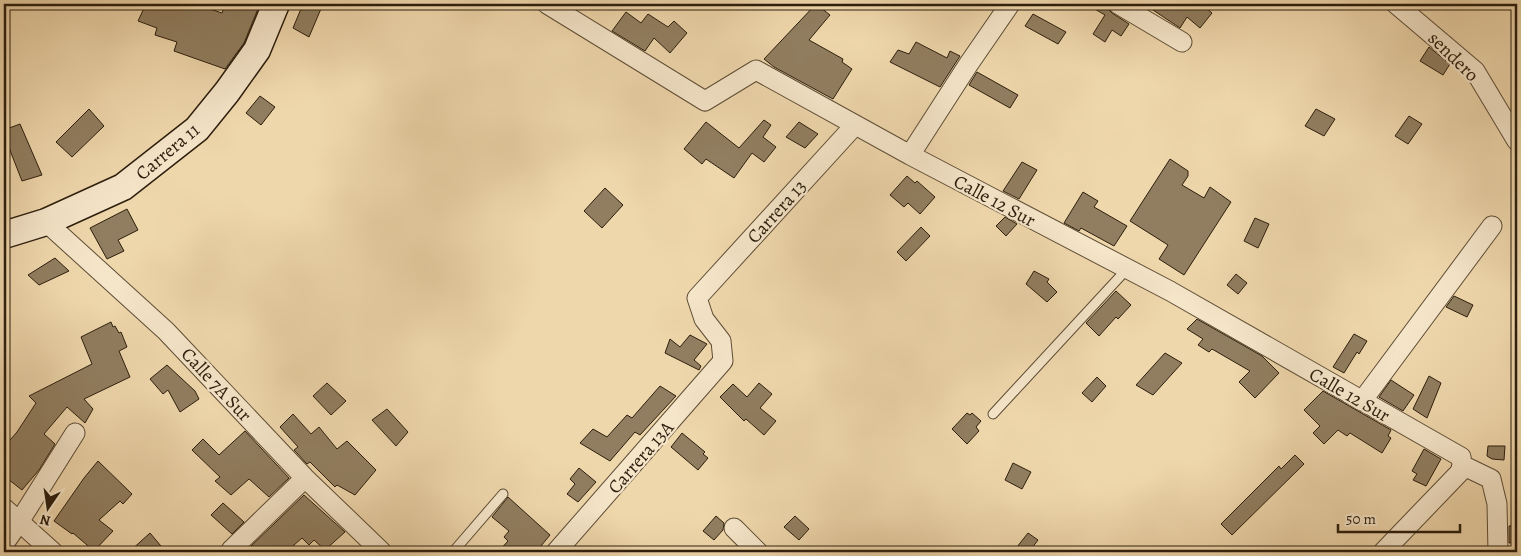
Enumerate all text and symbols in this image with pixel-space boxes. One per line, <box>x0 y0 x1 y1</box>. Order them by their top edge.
street label: sendero <box>1422 26 1485 88</box>
street label: Carrera 11 <box>130 117 206 186</box>
street label: Calle 12 Sur <box>949 168 1040 233</box>
street label: Carrera 13 <box>741 174 812 249</box>
street label: Calle 7A Sur <box>175 342 257 427</box>
street label: Calle 12 Sur <box>1304 361 1395 428</box>
street label: Carrera 13A <box>602 415 680 500</box>
north arrow <box>22 484 72 534</box>
scale bar <box>1338 501 1461 533</box>
text: 50 m <box>1346 509 1376 529</box>
text: N <box>38 510 52 531</box>

